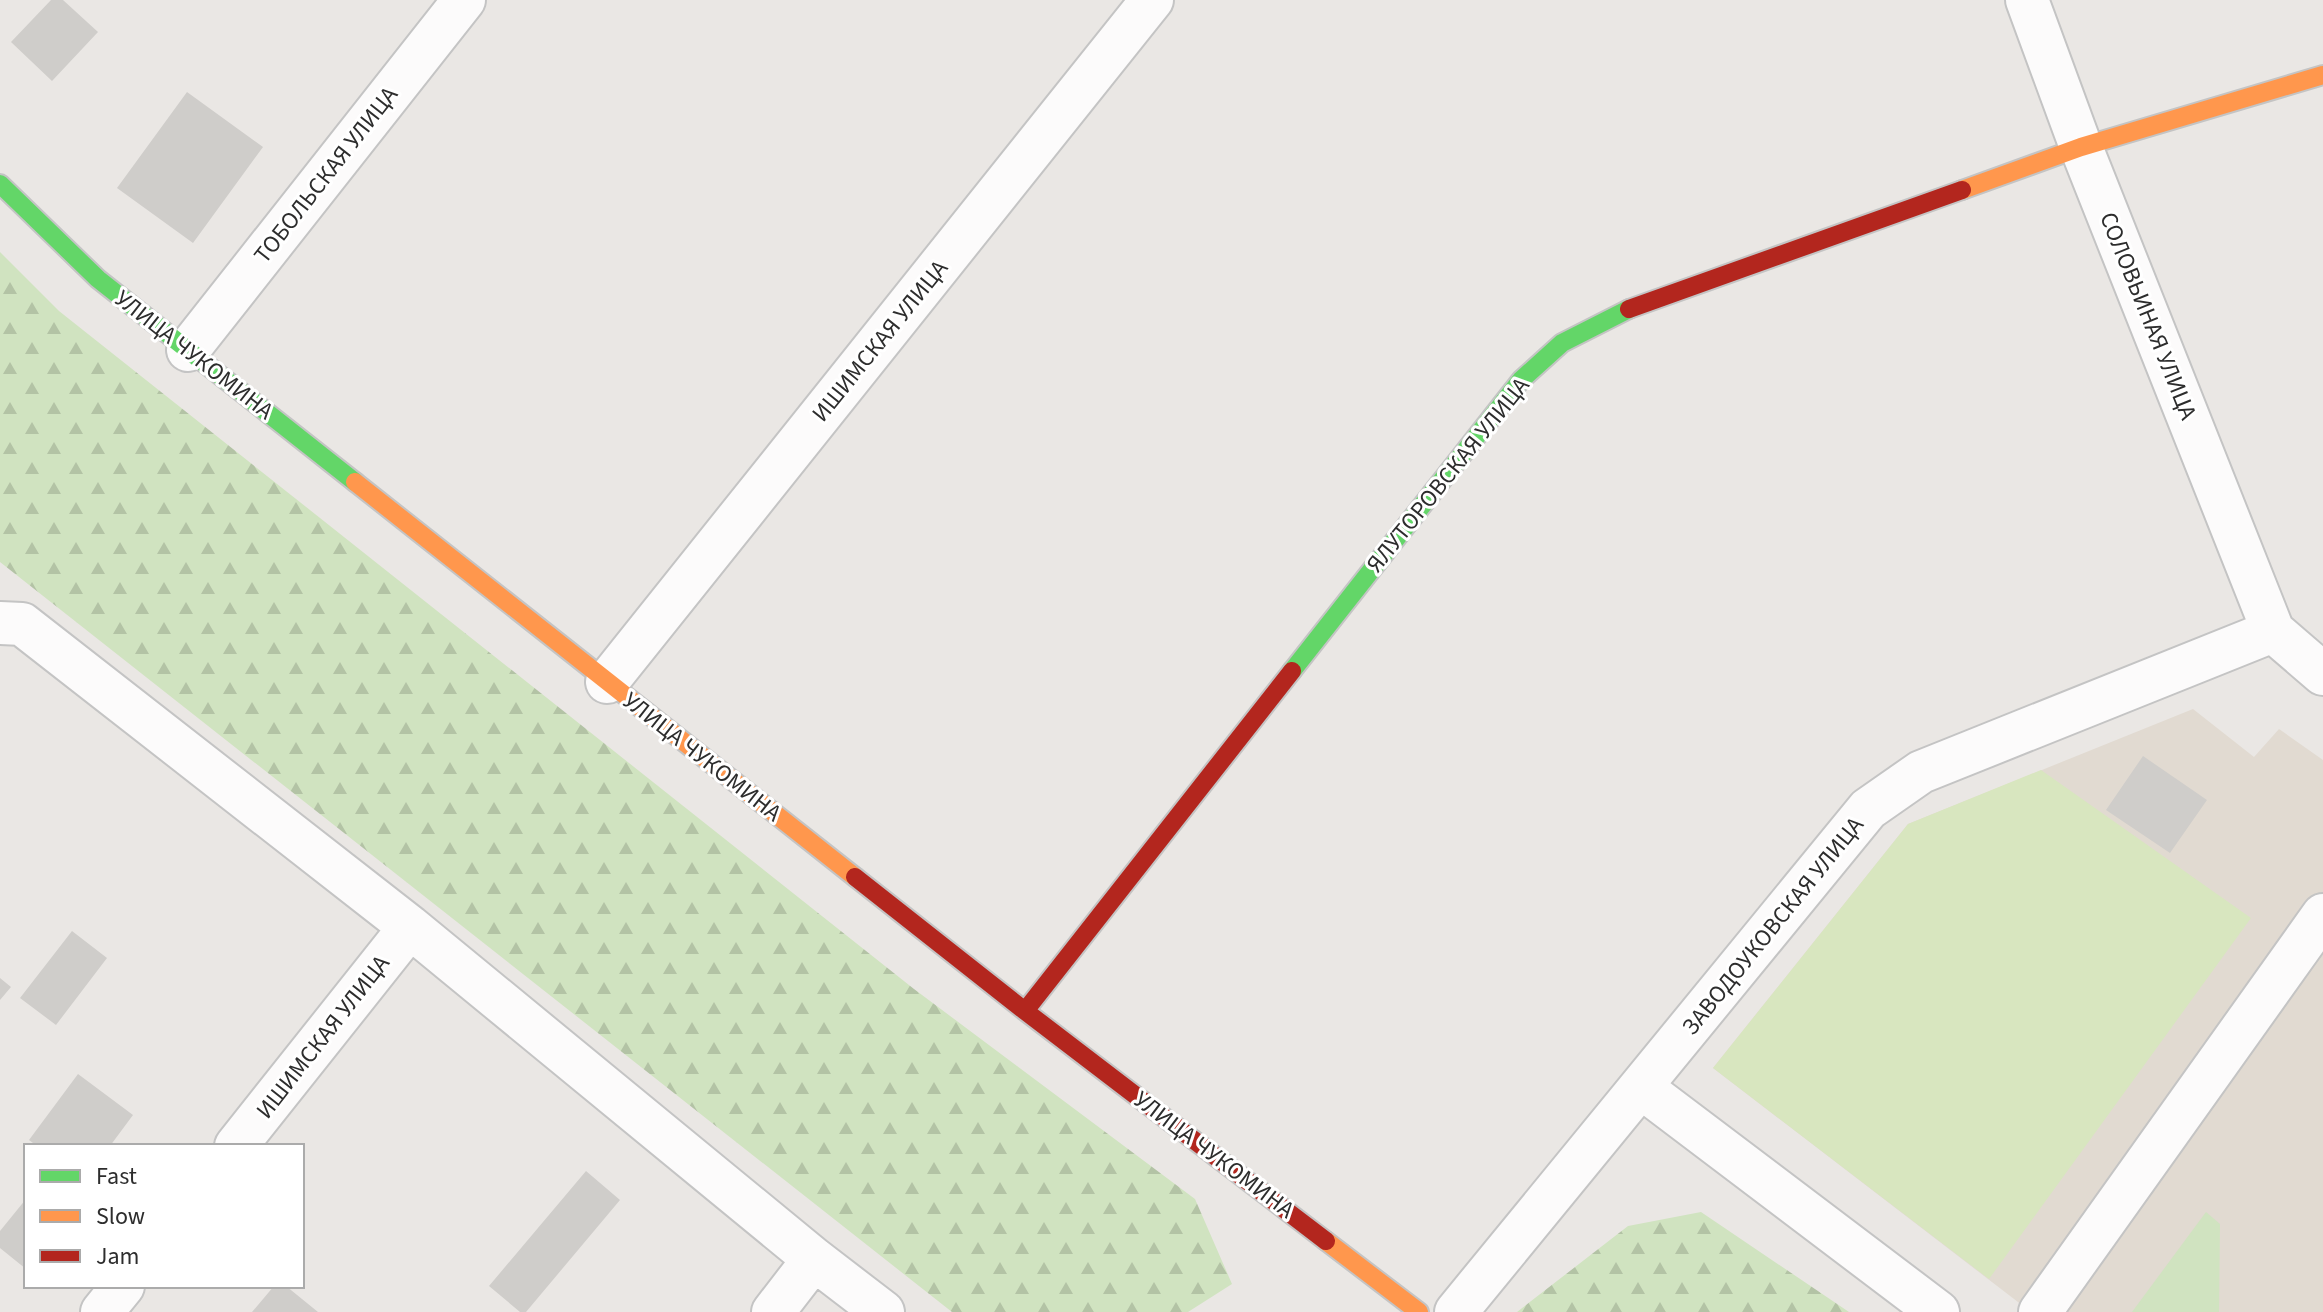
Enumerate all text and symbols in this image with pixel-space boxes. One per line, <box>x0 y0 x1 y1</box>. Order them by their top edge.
street label: ТОБОЛЬСКАЯ УЛИЦА <box>246 79 406 271</box>
street label: СОЛОВЬИНАЯ УЛИЦА <box>2090 207 2206 425</box>
street label: ИШИМСКАЯ УЛИЦА <box>804 252 956 430</box>
street label: УЛИЦА ЧУКОМИНА <box>107 282 281 428</box>
street label: ЯЛУТОРОВСКАЯ УЛИЦА <box>1358 370 1538 580</box>
street label: УЛИЦА ЧУКОМИНА <box>615 684 789 830</box>
street label: ЗАВОДОУКОВСКАЯ УЛИЦА <box>1674 809 1872 1043</box>
street label: ИШИМСКАЯ УЛИЦА <box>248 948 398 1126</box>
street label: УЛИЦА ЧУКОМИНА <box>1126 1083 1302 1227</box>
legend <box>24 1144 304 1288</box>
text: Fast <box>96 1159 137 1194</box>
text: Slow <box>96 1199 145 1234</box>
text: Jam <box>96 1239 140 1274</box>

